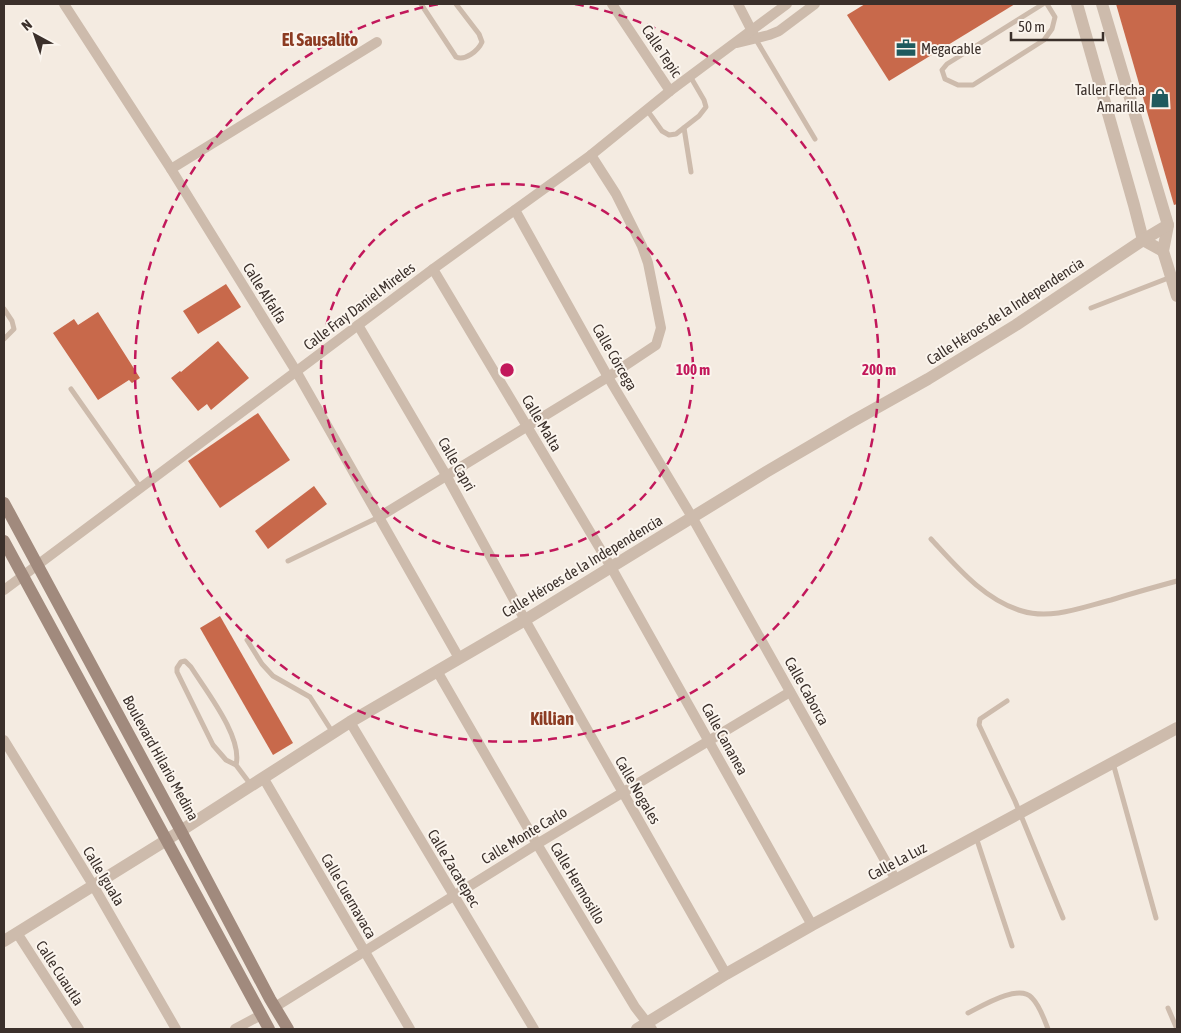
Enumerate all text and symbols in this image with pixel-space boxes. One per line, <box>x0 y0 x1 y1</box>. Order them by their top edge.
north arrow <box>10 10 60 60</box>
scale bar <box>1011 10 1104 42</box>
text: N <box>18 16 35 34</box>
text: 50 m <box>1018 18 1045 35</box>
street label: Calle Tepic <box>638 22 686 81</box>
district label: El Sausalito <box>282 29 358 50</box>
office icon: Megacable <box>895 37 917 59</box>
place label: Megacable <box>921 40 981 57</box>
place label: Taller Flecha Amarilla <box>1075 81 1145 115</box>
shop icon: Taller Flecha Amarilla <box>1149 87 1171 109</box>
street label: Calle Héroes de la Independencia <box>923 254 1087 368</box>
street label: Calle Fray Daniel Mireles <box>300 259 418 353</box>
street label: Calle Alfalfa <box>240 260 290 326</box>
street label: Calle Córcega <box>589 321 641 393</box>
centre of rings <box>498 361 516 379</box>
text: 100 m <box>676 361 710 378</box>
text: 200 m <box>862 361 896 378</box>
street label: Calle Malta <box>519 392 565 454</box>
street label: Calle Capri <box>435 434 479 494</box>
street label: Calle Héroes de la Independencia <box>499 511 665 621</box>
street label: Calle Caborca <box>781 654 833 728</box>
street label: Boulevard Hilario Medina <box>120 693 202 823</box>
street label: Calle Cananea <box>698 700 752 778</box>
district label: Killian <box>530 708 574 729</box>
street label: Calle Nogales <box>612 753 664 827</box>
street label: Calle Monte Carlo <box>478 803 570 867</box>
street label: Calle Zacatepec <box>424 826 484 910</box>
street label: Calle La Luz <box>865 838 930 883</box>
street label: Calle Hermosillo <box>547 839 609 927</box>
street label: Calle Iguala <box>80 843 128 909</box>
street label: Calle Cuernavaca <box>318 850 380 942</box>
street label: Calle Cuautla <box>33 937 87 1009</box>

